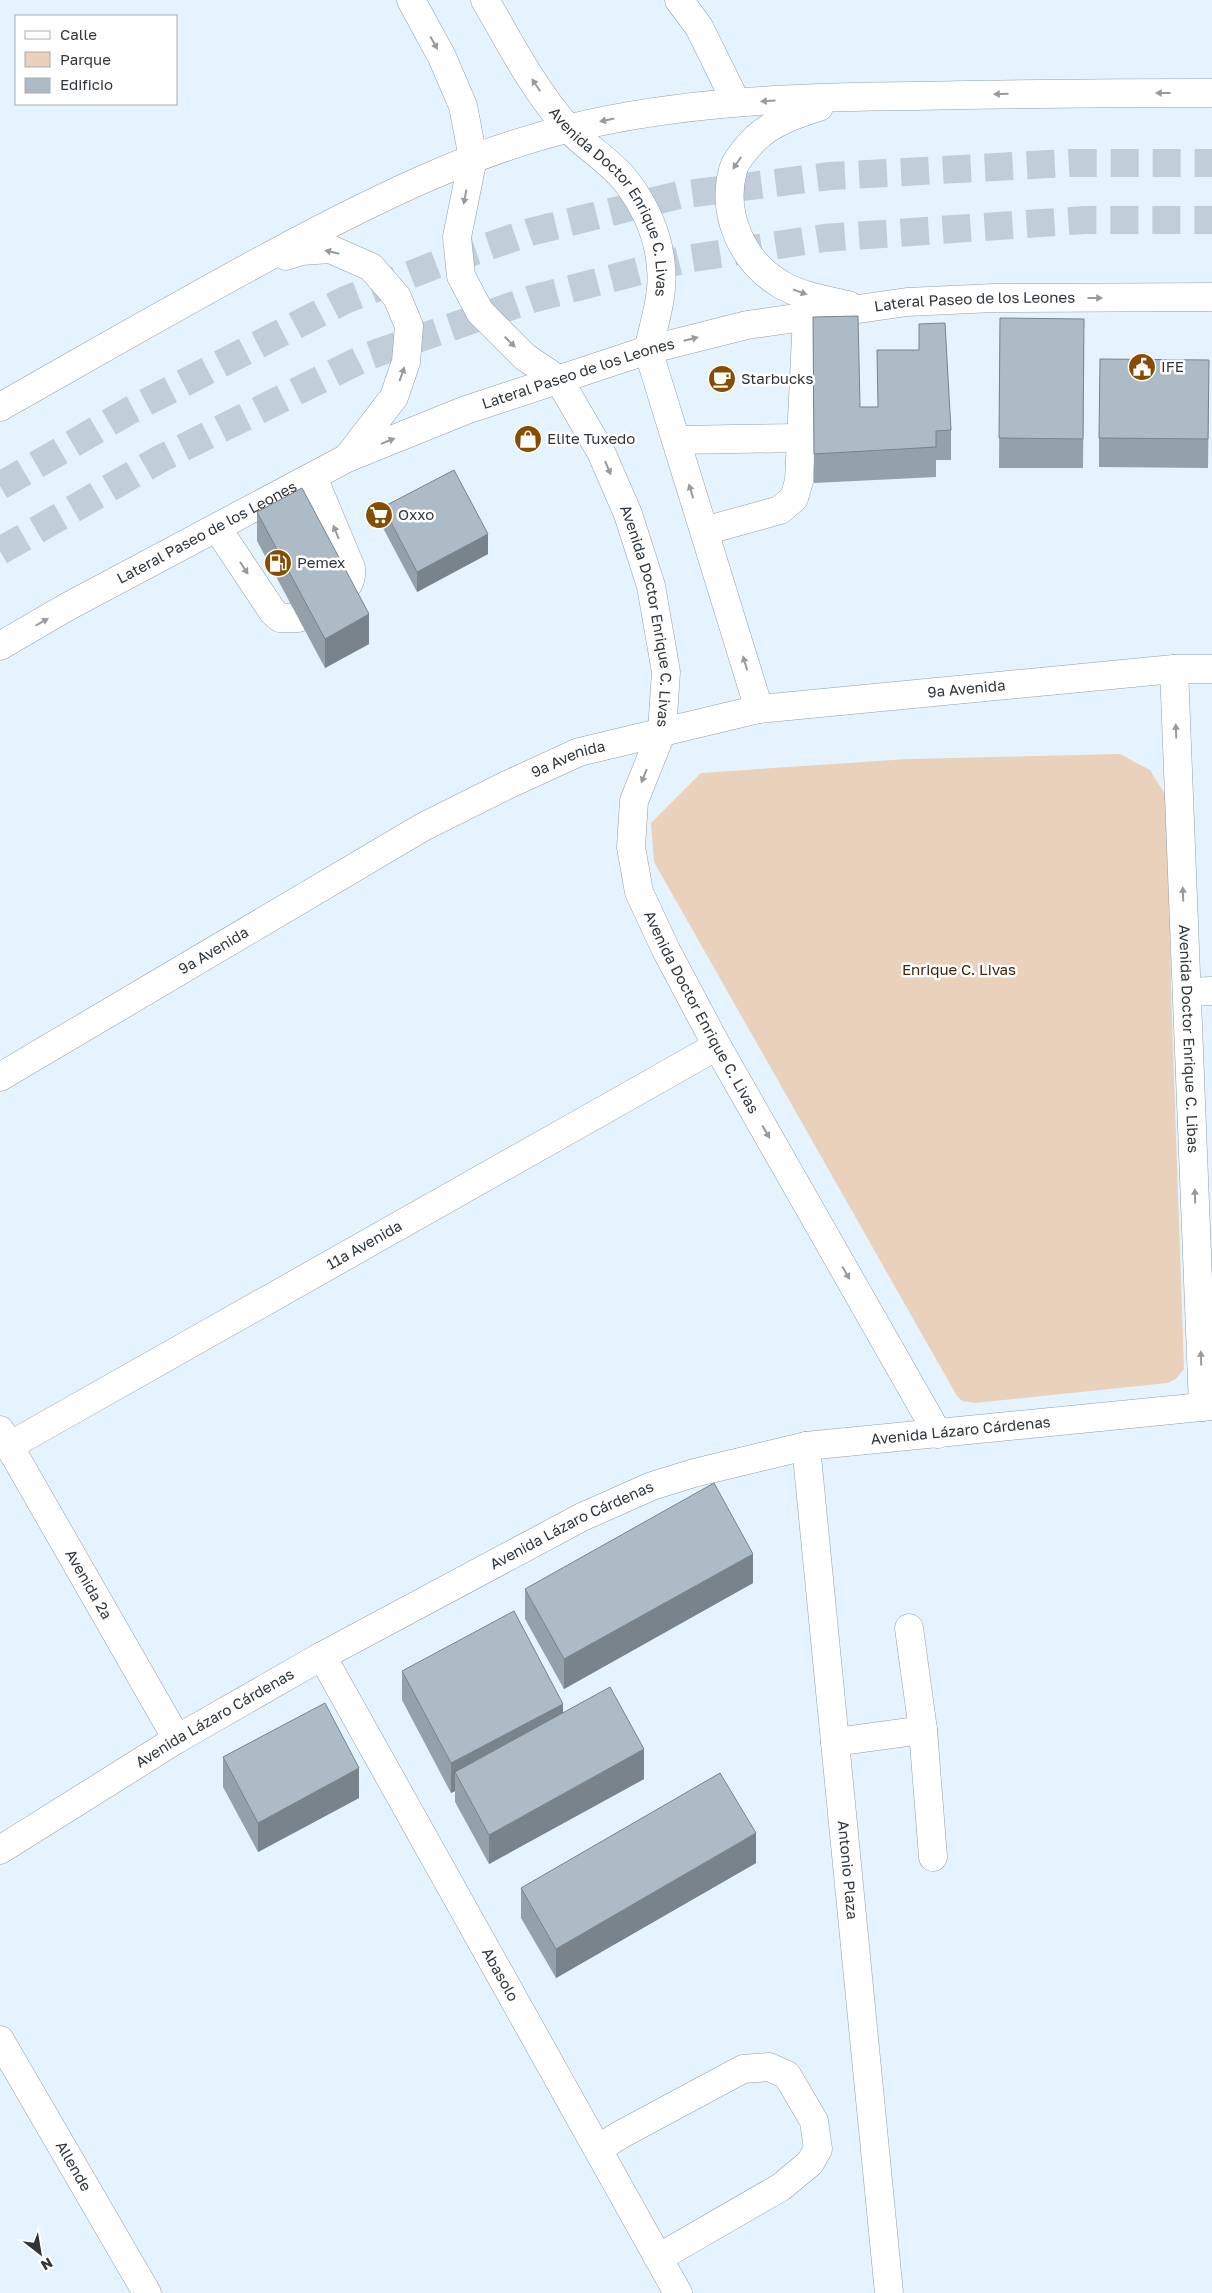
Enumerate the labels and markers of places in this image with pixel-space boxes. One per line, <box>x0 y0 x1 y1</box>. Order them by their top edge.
public building icon: IFE <box>1127 352 1157 382</box>
place label: IFE <box>1161 357 1184 375</box>
cafe icon: Starbucks <box>707 364 737 394</box>
place label: Starbucks <box>741 369 814 387</box>
shop icon: Elite Tuxedo <box>513 424 543 454</box>
place label: Elite Tuxedo <box>547 429 635 447</box>
supermarket icon: Oxxo <box>364 500 394 530</box>
place label: Oxxo <box>398 505 434 523</box>
fuel station icon: Pemex <box>263 548 293 578</box>
place label: Pemex <box>297 553 345 571</box>

